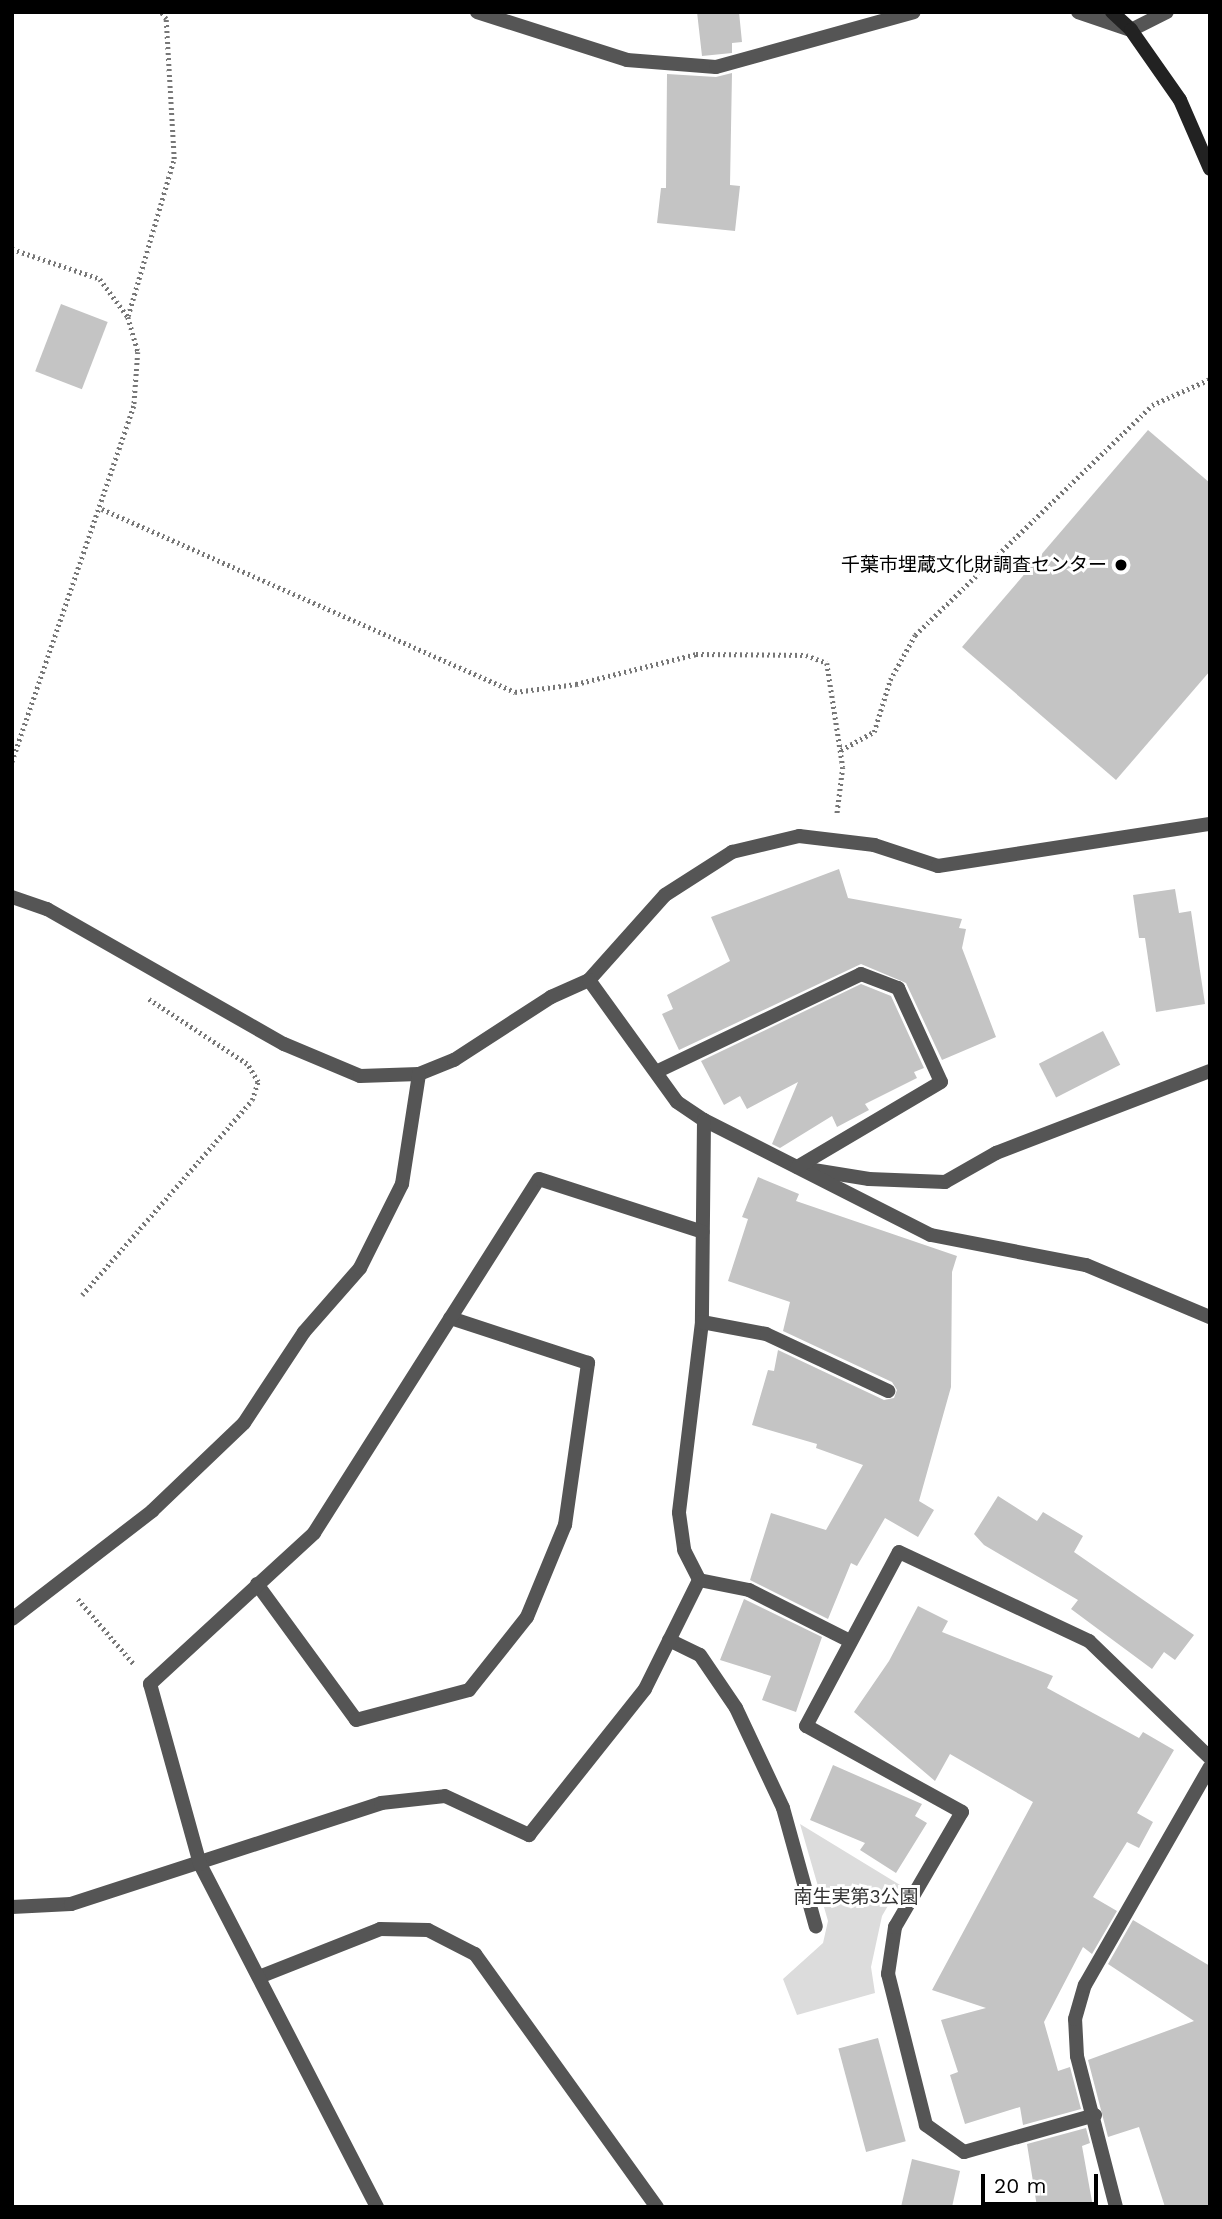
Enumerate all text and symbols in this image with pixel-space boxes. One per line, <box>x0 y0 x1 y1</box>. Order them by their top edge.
place label: 千葉市埋蔵文化財調査センター <box>841 554 1107 576</box>
marker: 千葉市埋蔵文化財調査センター <box>1113 557 1129 573</box>
park label: 南生実第3公園 <box>793 1886 919 1908</box>
scale bar <box>984 2160 1101 2204</box>
text: 20 m <box>994 2173 1046 2198</box>

